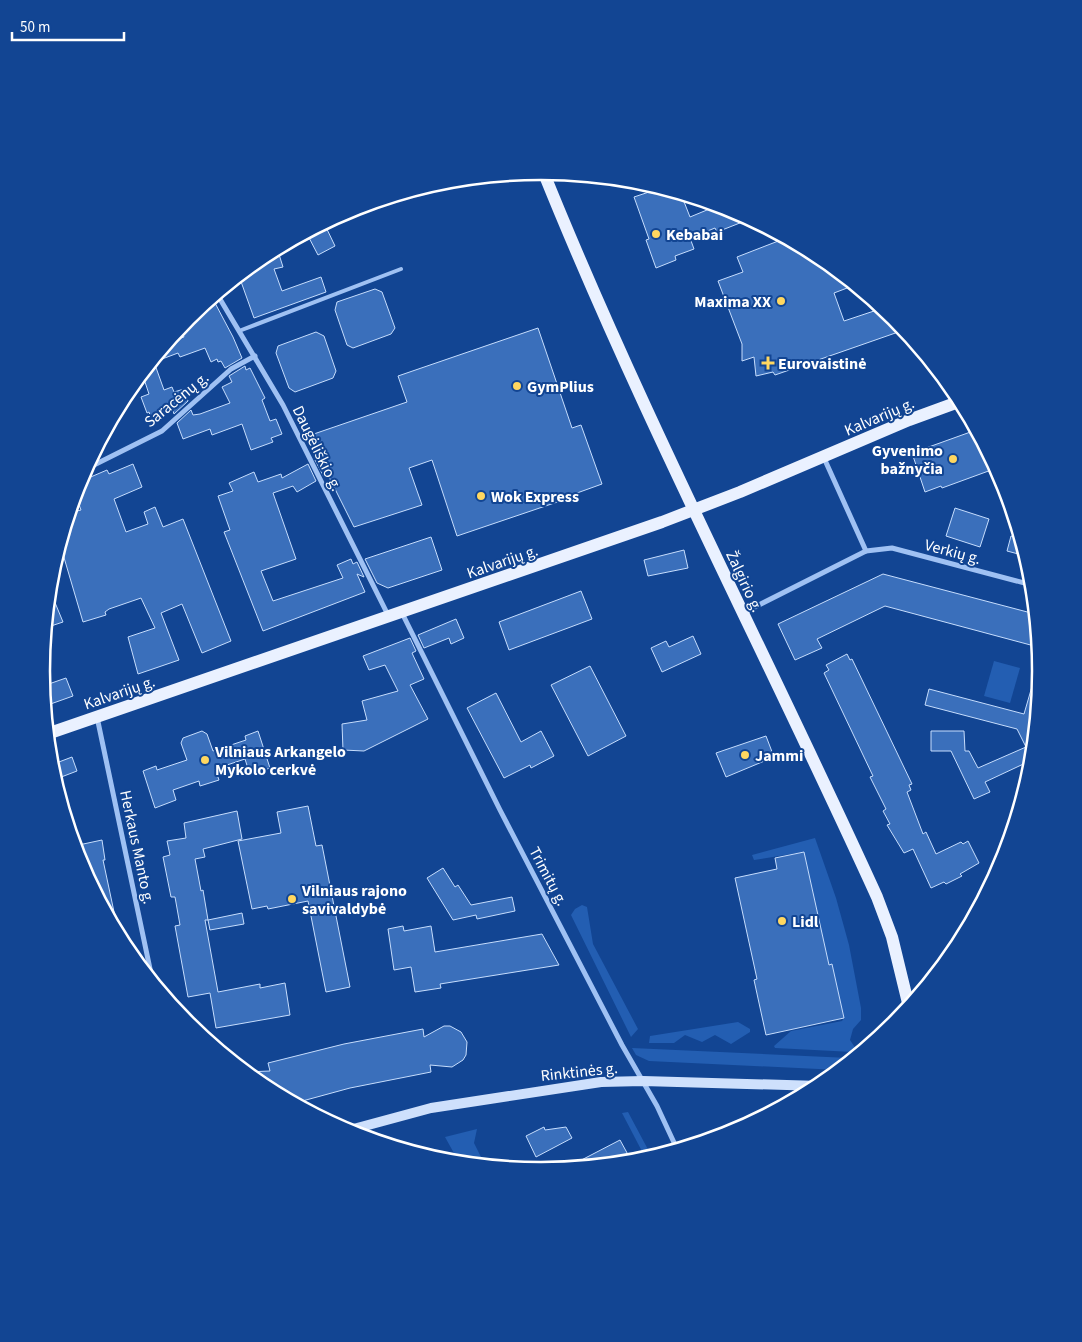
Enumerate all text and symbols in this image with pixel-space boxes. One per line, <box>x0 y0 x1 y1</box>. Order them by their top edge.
scale bar <box>12 10 125 42</box>
text: 50 m <box>20 17 50 38</box>
place label: Kebabai <box>666 224 723 246</box>
marker: Kebabai <box>650 228 662 240</box>
place label: Maxima XX <box>694 291 771 313</box>
marker: Maxima XX <box>775 295 787 307</box>
place label: Eurovaistinė <box>778 353 866 375</box>
marker: Eurovaistinė <box>762 357 774 369</box>
street label: Saracėnų g. <box>140 367 214 433</box>
place label: GymPlius <box>527 376 594 398</box>
marker: GymPlius <box>511 380 523 392</box>
street label: Kalvarijų g. <box>841 392 918 442</box>
street label: Daugėliškio g. <box>287 402 347 495</box>
place label: Gyvenimo bažnyčia <box>872 440 943 480</box>
marker: Gyvenimo bažnyčia <box>947 453 959 465</box>
place label: Wok Express <box>491 486 579 508</box>
marker: Wok Express <box>475 490 487 502</box>
street label: Verkių g. <box>922 534 983 570</box>
street label: Kalvarijų g. <box>464 539 541 584</box>
street label: Žalgirio g. <box>720 547 768 616</box>
street label: Kalvarijų g. <box>81 670 158 715</box>
place label: Vilniaus Arkangelo Mykolo cerkvė <box>214 741 346 781</box>
place label: Jammi <box>755 745 803 767</box>
marker: Jammi <box>739 749 751 761</box>
marker: Vilniaus Arkangelo Mykolo cerkvė <box>199 754 211 766</box>
street label: Herkaus Manto g. <box>114 788 160 906</box>
street label: Trimitų g. <box>523 843 573 910</box>
place label: Vilniaus rajono savivaldybė <box>301 880 407 920</box>
marker: Vilniaus rajono savivaldybė <box>286 893 298 905</box>
place label: Lidl <box>792 911 819 933</box>
marker: Lidl <box>776 915 788 927</box>
street label: Rinktinės g. <box>539 1057 619 1087</box>

